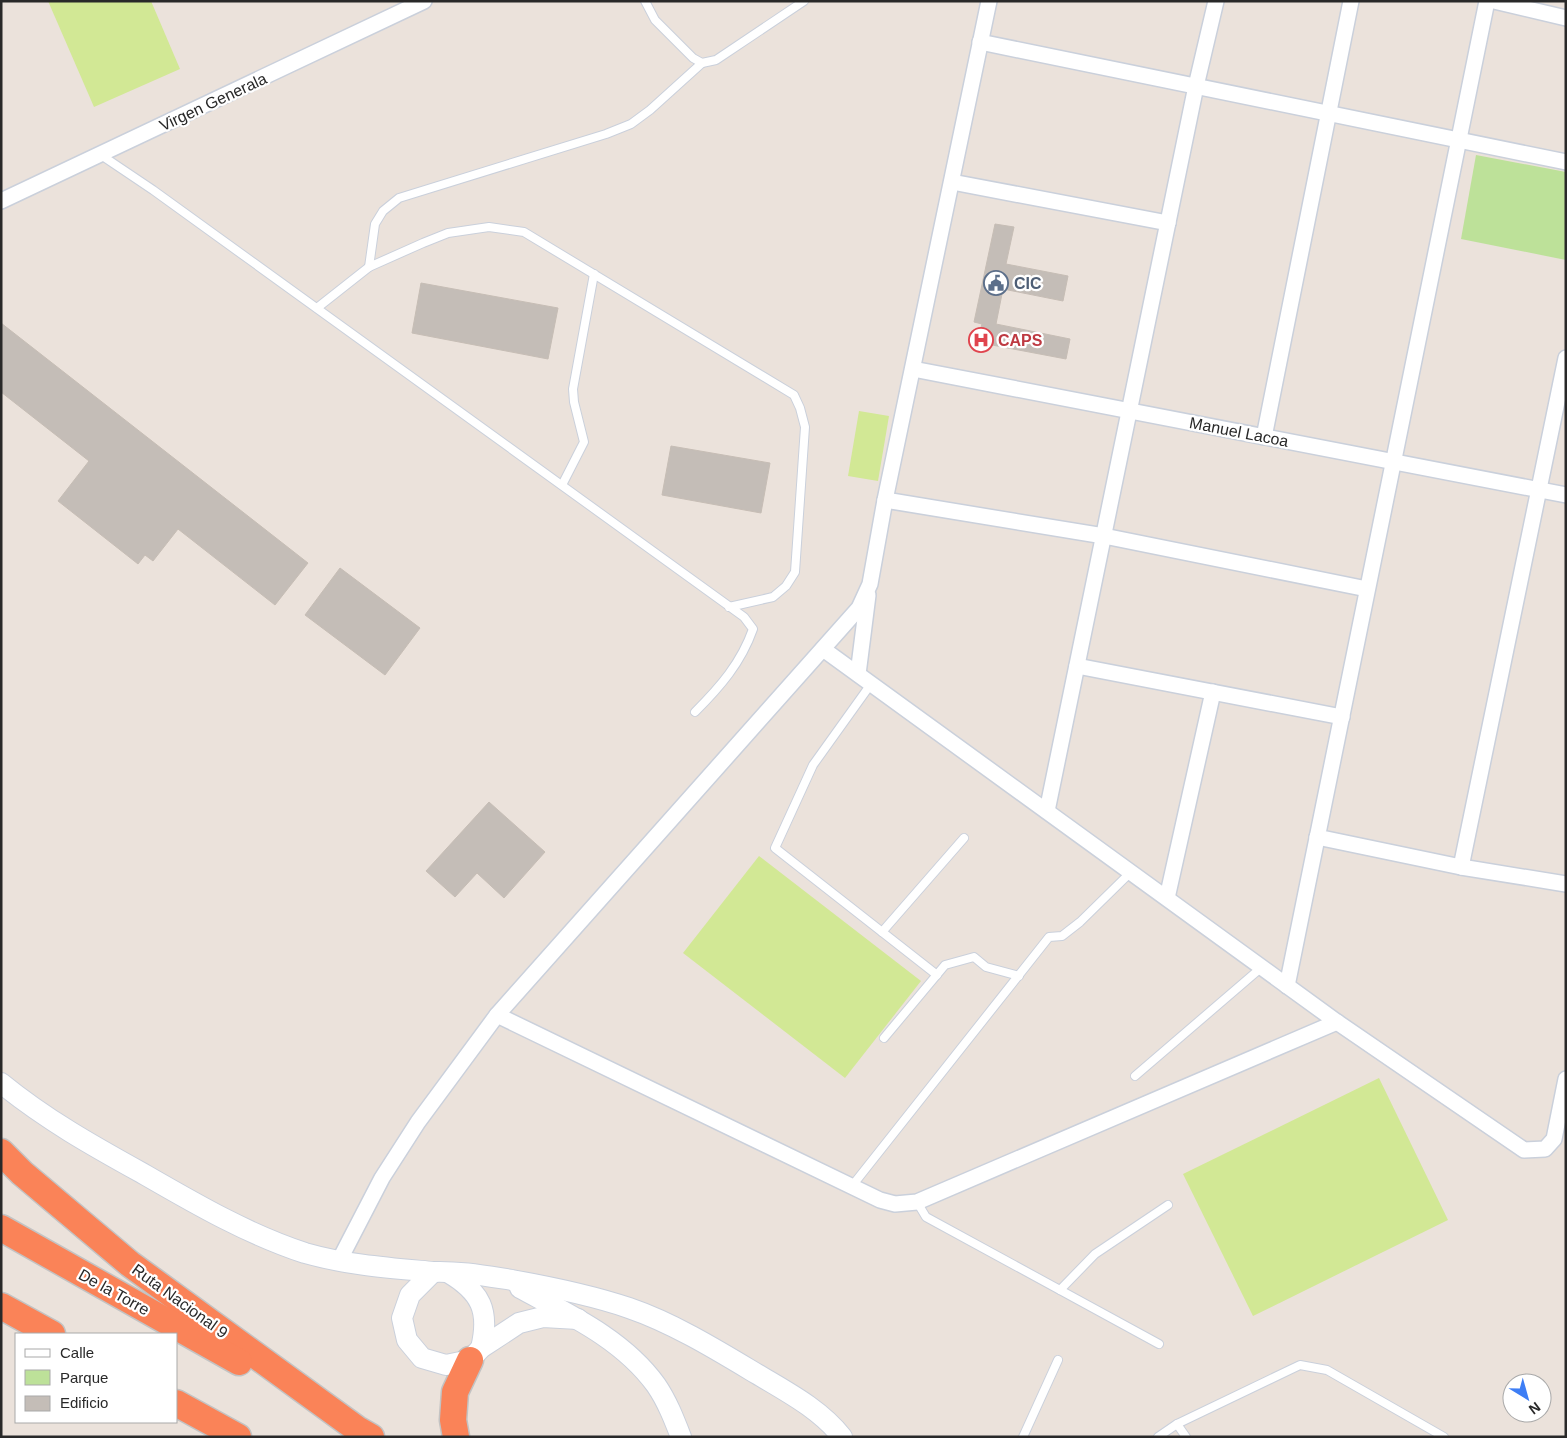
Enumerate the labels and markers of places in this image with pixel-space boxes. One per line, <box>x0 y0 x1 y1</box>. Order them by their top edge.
public building icon: CIC <box>983 270 1009 296</box>
place label: CIC <box>1014 275 1042 292</box>
hospital icon: CAPS <box>968 327 994 353</box>
place label: CAPS <box>998 332 1043 349</box>

